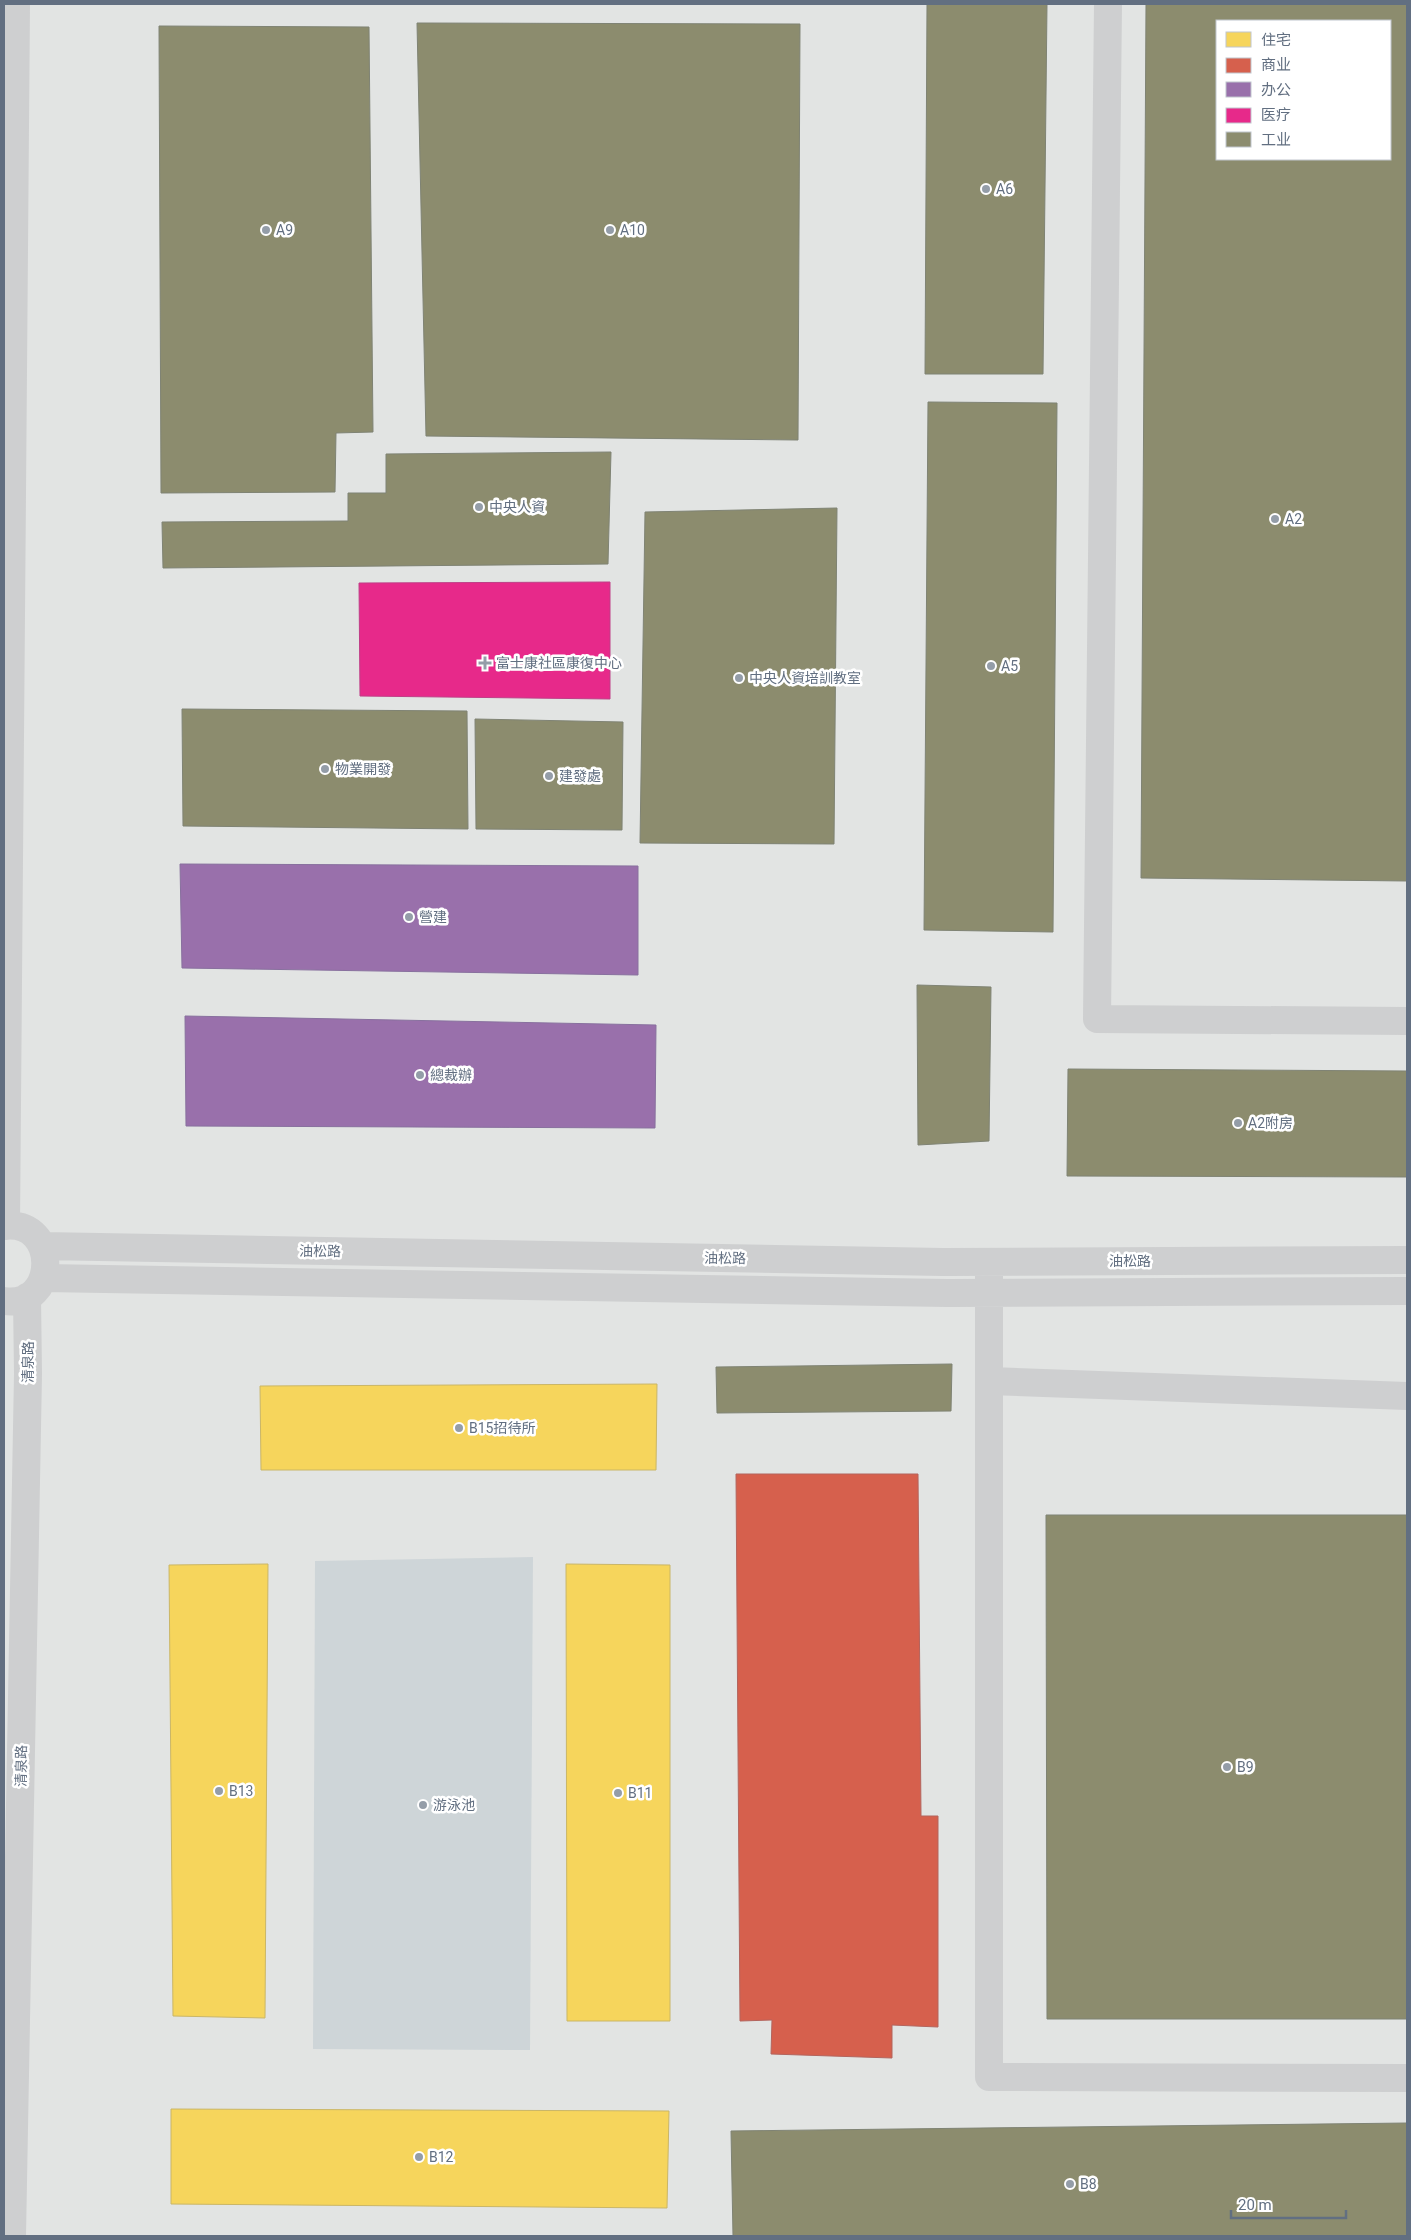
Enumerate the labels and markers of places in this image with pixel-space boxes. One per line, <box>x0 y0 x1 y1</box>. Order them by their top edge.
place label: A6 <box>996 181 1013 197</box>
marker: A6 <box>980 183 992 195</box>
place label: A9 <box>276 222 293 238</box>
place label: A10 <box>620 222 645 238</box>
marker: A9 <box>260 224 272 236</box>
marker: A10 <box>604 224 616 236</box>
place label: 中央人資 <box>489 499 545 515</box>
marker: 中央人資 <box>473 501 485 513</box>
place label: A2 <box>1285 511 1302 527</box>
marker: A2 <box>1269 513 1281 525</box>
place label: 富士康社區康復中心 <box>496 655 622 671</box>
marker: 富士康社區康復中心 <box>478 656 492 670</box>
place label: A5 <box>1001 658 1018 674</box>
marker: A5 <box>985 660 997 672</box>
place label: 中央人資培訓教室 <box>749 670 861 686</box>
marker: 中央人資培訓教室 <box>733 672 745 684</box>
place label: 物業開發 <box>335 761 391 777</box>
marker: 物業開發 <box>319 763 331 775</box>
place label: 建發處 <box>559 768 601 784</box>
marker: 建發處 <box>543 770 555 782</box>
place label: 營建 <box>419 909 447 925</box>
marker: 營建 <box>403 911 415 923</box>
place label: 總裁辦 <box>430 1067 472 1083</box>
marker: 總裁辦 <box>414 1069 426 1081</box>
place label: A2附房 <box>1248 1115 1293 1131</box>
marker: A2附房 <box>1232 1117 1244 1129</box>
place label: B15招待所 <box>469 1420 535 1436</box>
marker: B15招待所 <box>453 1422 465 1434</box>
place label: B9 <box>1237 1759 1254 1775</box>
marker: B9 <box>1221 1761 1233 1773</box>
place label: B13 <box>229 1783 253 1799</box>
marker: B13 <box>213 1785 225 1797</box>
place label: B11 <box>628 1785 652 1801</box>
marker: B11 <box>612 1787 624 1799</box>
place label: 游泳池 <box>433 1797 475 1813</box>
marker: 游泳池 <box>417 1799 429 1811</box>
place label: B12 <box>429 2149 454 2165</box>
marker: B12 <box>413 2151 425 2163</box>
place label: B8 <box>1080 2176 1097 2192</box>
marker: B8 <box>1064 2178 1076 2190</box>

